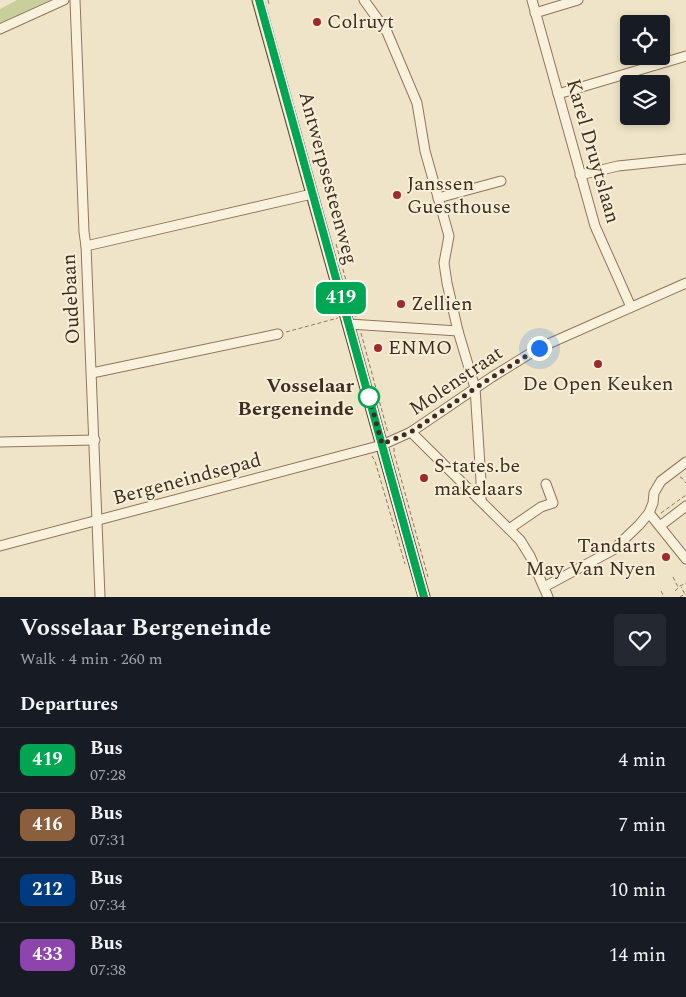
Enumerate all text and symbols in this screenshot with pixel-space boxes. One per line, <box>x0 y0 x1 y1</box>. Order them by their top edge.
place label: Colruyt <box>327 7 394 37</box>
map controls <box>620 15 670 125</box>
button: locate <box>620 15 670 65</box>
marker: Colruyt <box>311 16 323 28</box>
street label: Karel Druytslaan <box>558 75 628 227</box>
button: layers <box>620 75 670 125</box>
street label: Antwerpsesteenweg <box>290 88 366 268</box>
place label: Janssen Guesthouse <box>407 169 511 222</box>
marker: Janssen Guesthouse <box>391 189 403 201</box>
street label: Oudebaan <box>54 253 88 345</box>
line badge: 419 <box>312 282 370 314</box>
text: 419 <box>326 284 356 311</box>
place label: Zellien <box>411 289 473 319</box>
marker: Zellien <box>395 298 407 310</box>
place label: ENMO <box>388 333 452 363</box>
your location <box>527 336 552 361</box>
street label: Molenstraat <box>403 338 509 424</box>
marker: ENMO <box>372 342 384 354</box>
marker: De Open Keuken <box>592 358 604 370</box>
place label: De Open Keuken <box>522 369 674 399</box>
place label: Vosselaar Bergeneinde <box>238 371 354 424</box>
marker: Vosselaar Bergeneinde <box>358 386 380 408</box>
street label: Bergeneindsepad <box>109 445 265 513</box>
place label: S-tates.be makelaars <box>434 451 523 504</box>
marker: S-tates.be makelaars <box>418 472 430 484</box>
place label: Tandarts May Van Nyen <box>525 531 656 584</box>
marker: Tandarts May Van Nyen <box>660 551 672 563</box>
text: Vosselaar Bergeneinde <box>20 610 271 646</box>
button: heart <box>614 614 666 666</box>
text: Walk · 4 min · 260 m <box>20 647 163 671</box>
text: Departures <box>20 690 118 719</box>
text: Bus <box>90 734 123 763</box>
text: 419 <box>32 746 63 773</box>
text: 4 min <box>618 746 666 775</box>
text: 07:28 <box>90 763 126 787</box>
text: Bus <box>90 799 123 828</box>
text: 416 <box>32 811 63 838</box>
text: 7 min <box>618 811 666 840</box>
text: 07:31 <box>90 828 126 852</box>
text: Bus <box>90 864 123 893</box>
text: 212 <box>32 876 63 903</box>
text: 10 min <box>609 876 666 905</box>
text: 07:34 <box>90 893 126 917</box>
text: Bus <box>90 929 123 958</box>
text: 433 <box>32 941 63 968</box>
text: 14 min <box>609 941 666 970</box>
text: 07:38 <box>90 958 126 982</box>

